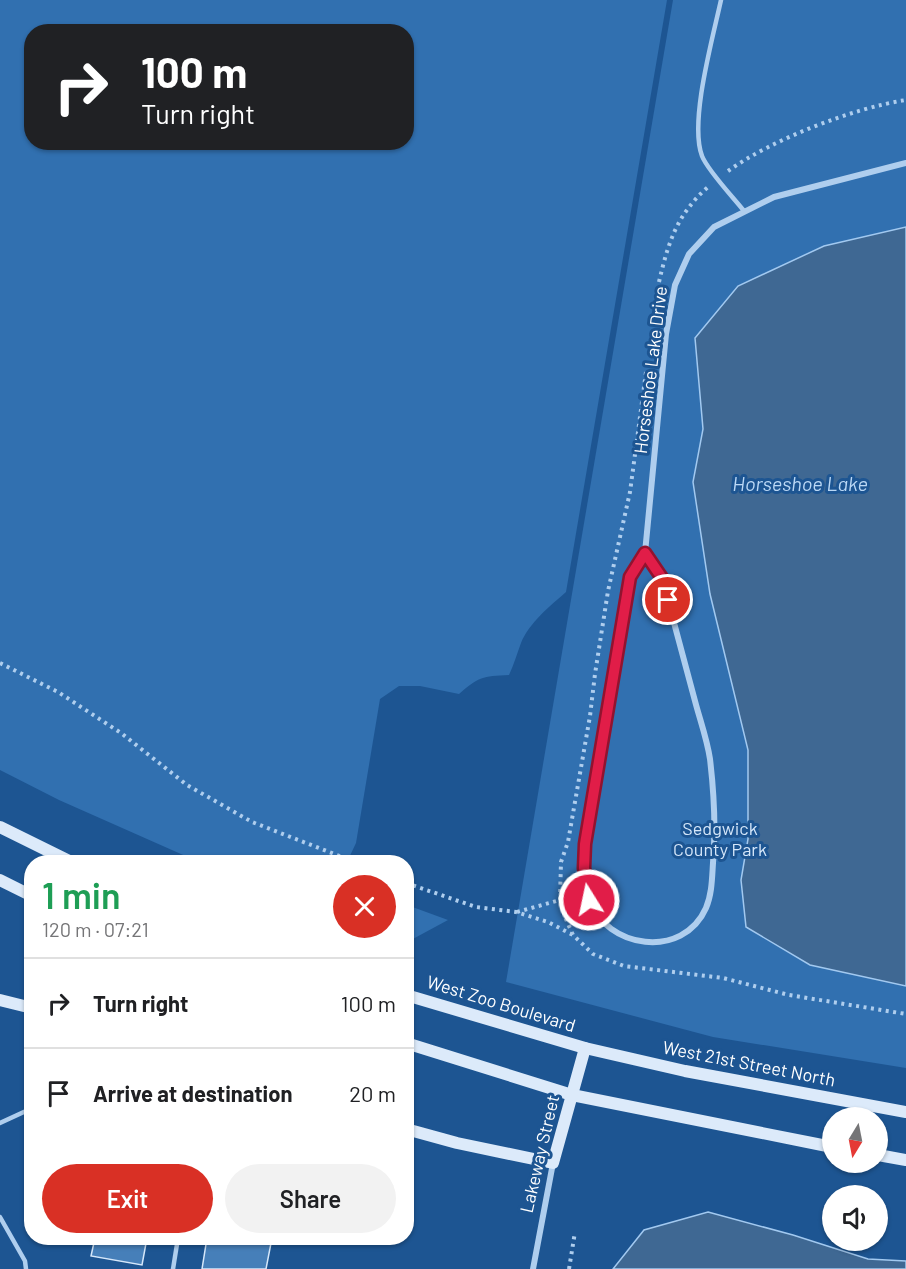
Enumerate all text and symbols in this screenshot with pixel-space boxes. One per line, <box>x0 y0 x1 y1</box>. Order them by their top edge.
text: 100 m <box>141 46 247 96</box>
icon: right <box>42 48 120 126</box>
text: Turn right <box>141 97 255 129</box>
street label: Horseshoe Lake Drive <box>629 285 671 455</box>
water label: Horseshoe Lake <box>732 471 868 495</box>
pin <box>642 574 693 625</box>
icon: arrive <box>651 583 684 616</box>
park label: Sedgwick County Park <box>673 817 767 860</box>
position arrow <box>557 868 621 932</box>
text: 1 min <box>42 873 121 916</box>
button: close <box>333 875 396 938</box>
text: 120 m · 07:21 <box>42 917 149 941</box>
street label: West Zoo Boulevard <box>424 970 578 1036</box>
icon: right <box>42 987 75 1020</box>
text: Turn right <box>93 990 188 1016</box>
text: 100 m <box>341 990 396 1016</box>
street label: West 21st Street North <box>661 1035 837 1091</box>
icon: arrive <box>42 1077 75 1110</box>
text: Arrive at destination <box>93 1080 292 1106</box>
text: 20 m <box>349 1080 396 1106</box>
street label: Lakeway Street <box>515 1093 563 1215</box>
north arrow <box>822 1107 888 1173</box>
map controls <box>822 1107 888 1251</box>
button: Exit <box>42 1164 213 1233</box>
button: Share <box>225 1164 396 1233</box>
button: sound <box>822 1185 888 1251</box>

